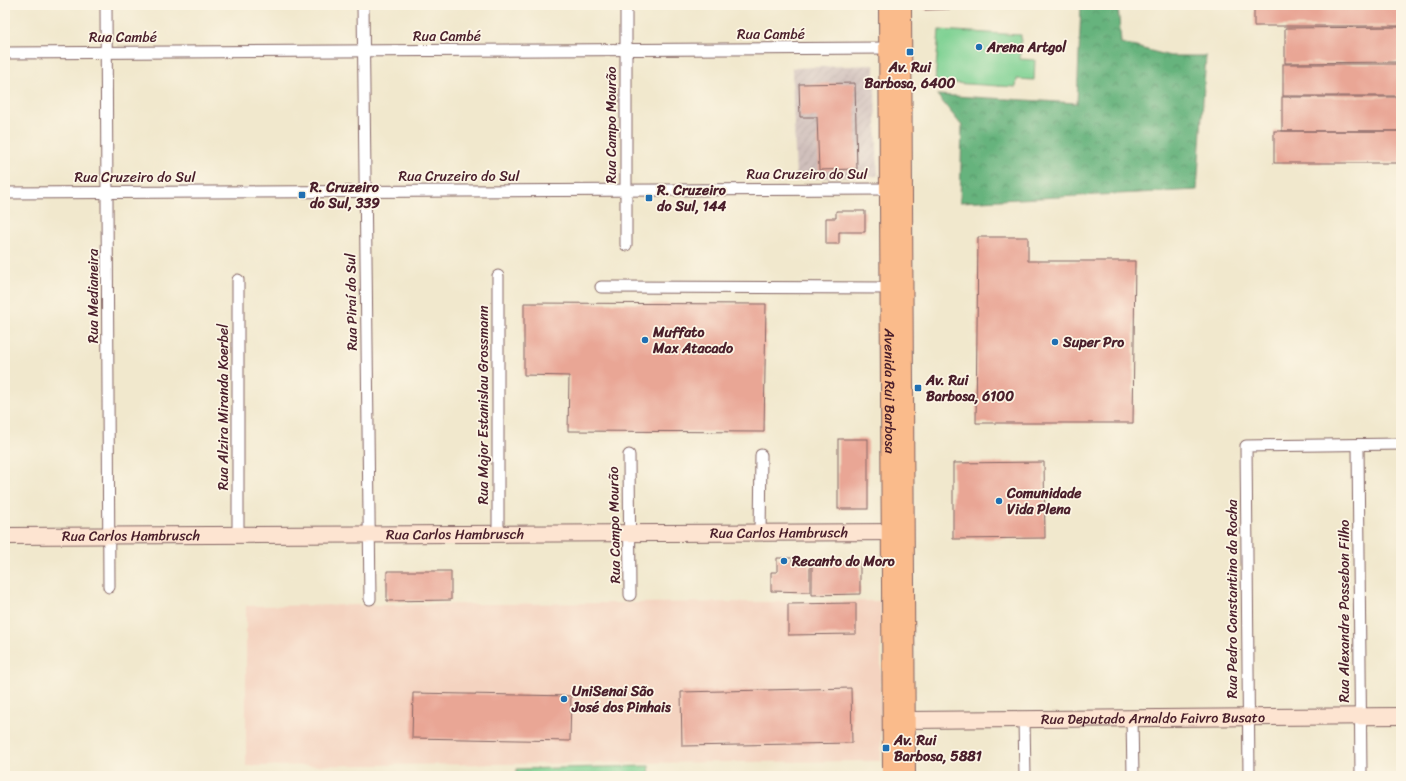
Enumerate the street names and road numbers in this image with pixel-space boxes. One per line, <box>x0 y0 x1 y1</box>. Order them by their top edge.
street label: Rua Cambé <box>737 22 805 47</box>
street label: Rua Cambé <box>413 24 481 49</box>
street label: Rua Cambé <box>89 25 157 50</box>
street label: Rua Campo Mourão <box>599 66 624 184</box>
street label: Rua Cruzeiro do Sul <box>746 162 869 187</box>
street label: Rua Cruzeiro do Sul <box>398 164 521 189</box>
street label: Rua Cruzeiro do Sul <box>74 165 197 190</box>
street label: Rua Medianeira <box>81 248 106 343</box>
street label: Rua Piraí do Sul <box>338 252 365 351</box>
street label: Rua Major Estanislau Grossmann <box>471 305 496 505</box>
street label: Rua Alzira Miranda Koerbel <box>211 323 236 490</box>
street label: Avenida Rui Barbosa <box>877 327 902 455</box>
street label: Rua Campo Mourão <box>601 466 628 584</box>
street label: Rua Pedro Constantino da Rocha <box>1220 499 1245 699</box>
street label: Rua Carlos Hambrusch <box>710 520 848 546</box>
street label: Rua Alexandre Possebon Filho <box>1332 520 1357 702</box>
street label: Rua Carlos Hambrusch <box>386 522 524 547</box>
street label: Rua Carlos Hambrusch <box>62 523 200 549</box>
street label: Rua Deputado Arnaldo Faivro Busato <box>1041 705 1265 732</box>

